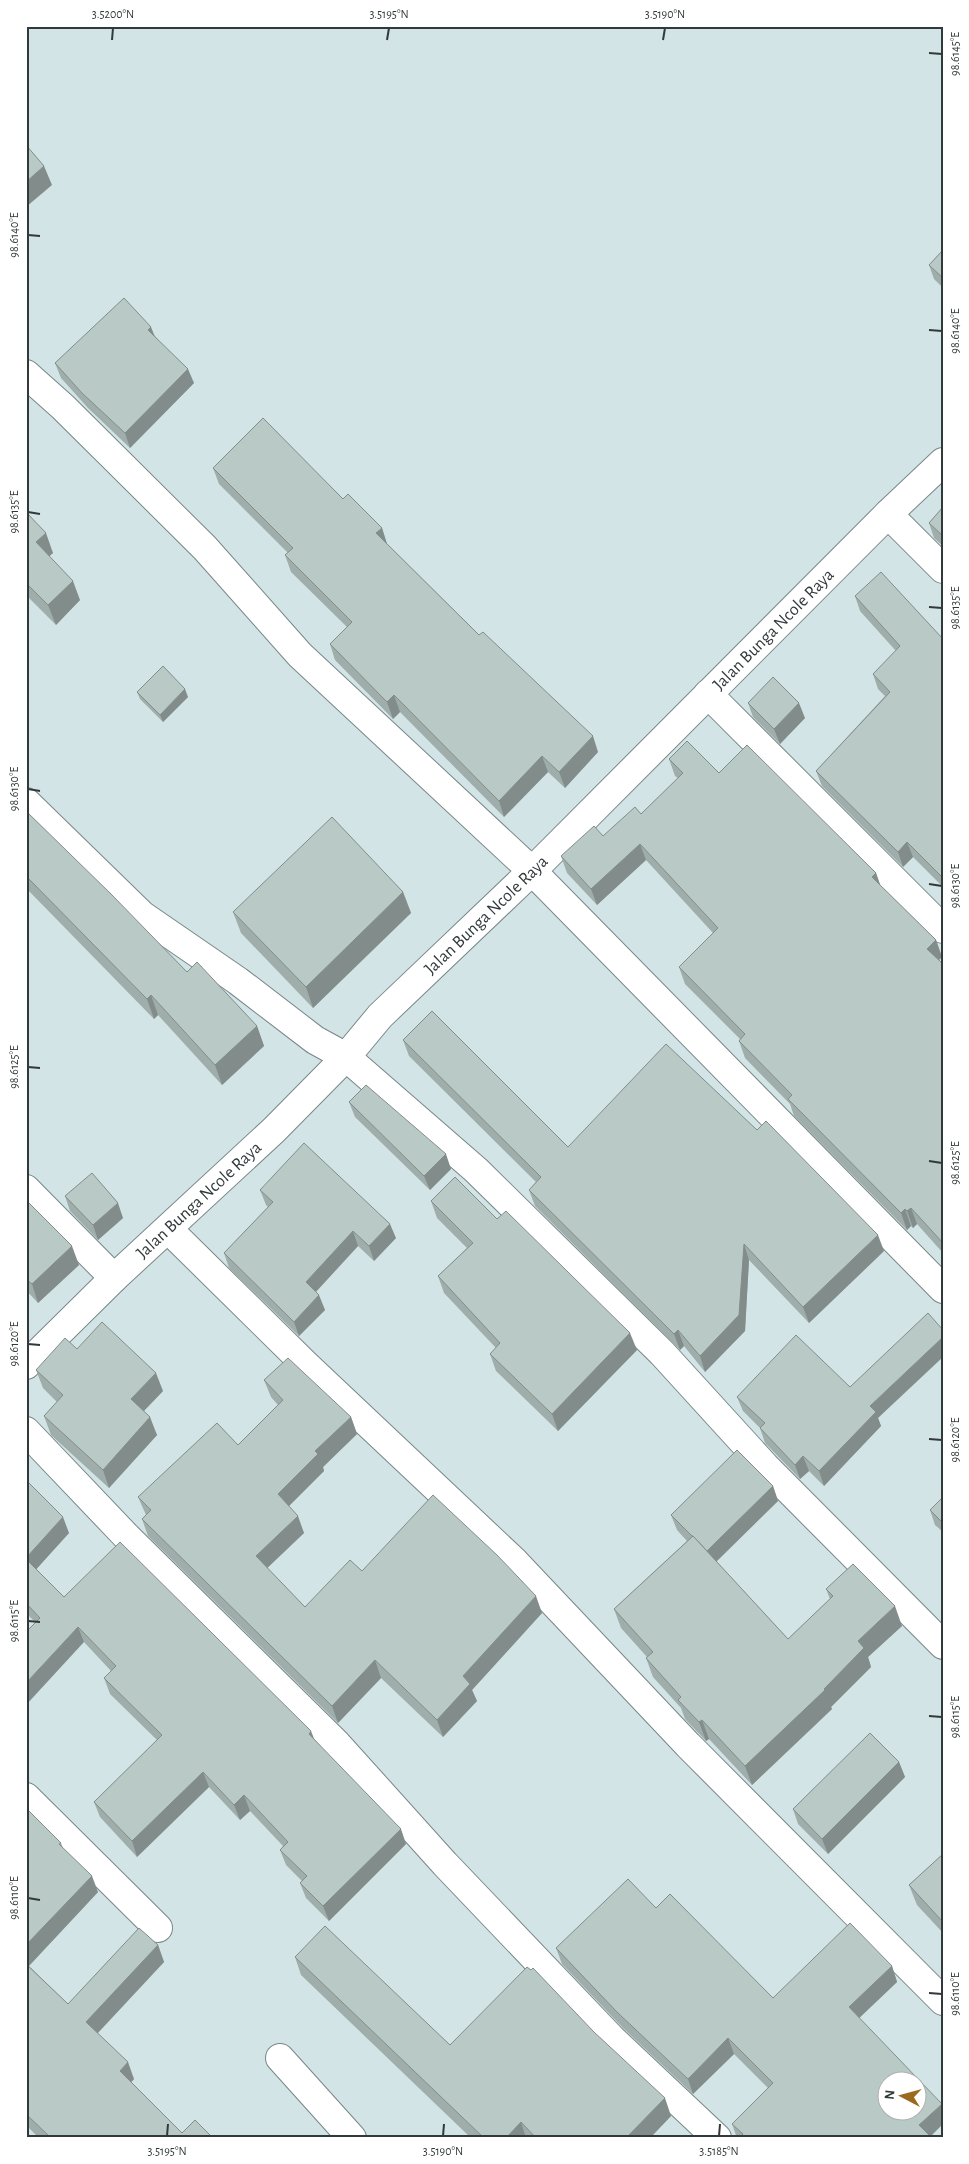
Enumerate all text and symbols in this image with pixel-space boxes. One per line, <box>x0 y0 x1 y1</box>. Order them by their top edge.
text: 3.5200°N <box>92 8 134 20</box>
text: 3.5195°N <box>369 8 409 20</box>
text: 3.5190°N <box>645 8 685 20</box>
text: 98.6145°E <box>949 32 961 76</box>
text: 98.6140°E <box>8 212 20 258</box>
text: 98.6140°E <box>949 308 961 354</box>
text: 98.6135°E <box>8 490 20 534</box>
street label: Jalan Bunga Ncole Raya <box>710 566 838 694</box>
text: 98.6135°E <box>949 586 961 630</box>
text: 98.6130°E <box>8 767 20 811</box>
street label: Jalan Bunga Ncole Raya <box>421 853 552 978</box>
text: 98.6130°E <box>949 864 961 908</box>
text: 98.6125°E <box>8 1045 20 1089</box>
street label: Jalan Bunga Ncole Raya <box>133 1138 265 1262</box>
text: 98.6125°E <box>949 1141 961 1185</box>
text: 98.6120°E <box>8 1321 20 1366</box>
text: 98.6120°E <box>949 1417 961 1462</box>
text: 98.6115°E <box>8 1600 20 1642</box>
text: 98.6115°E <box>949 1696 961 1738</box>
text: 98.6110°E <box>8 1876 20 1920</box>
text: 98.6110°E <box>949 1972 961 2016</box>
north arrow <box>876 2072 926 2122</box>
text: N <box>883 2089 898 2100</box>
text: 3.5195°N <box>147 2145 187 2157</box>
text: 3.5190°N <box>423 2145 463 2157</box>
text: 3.5185°N <box>699 2145 739 2157</box>

